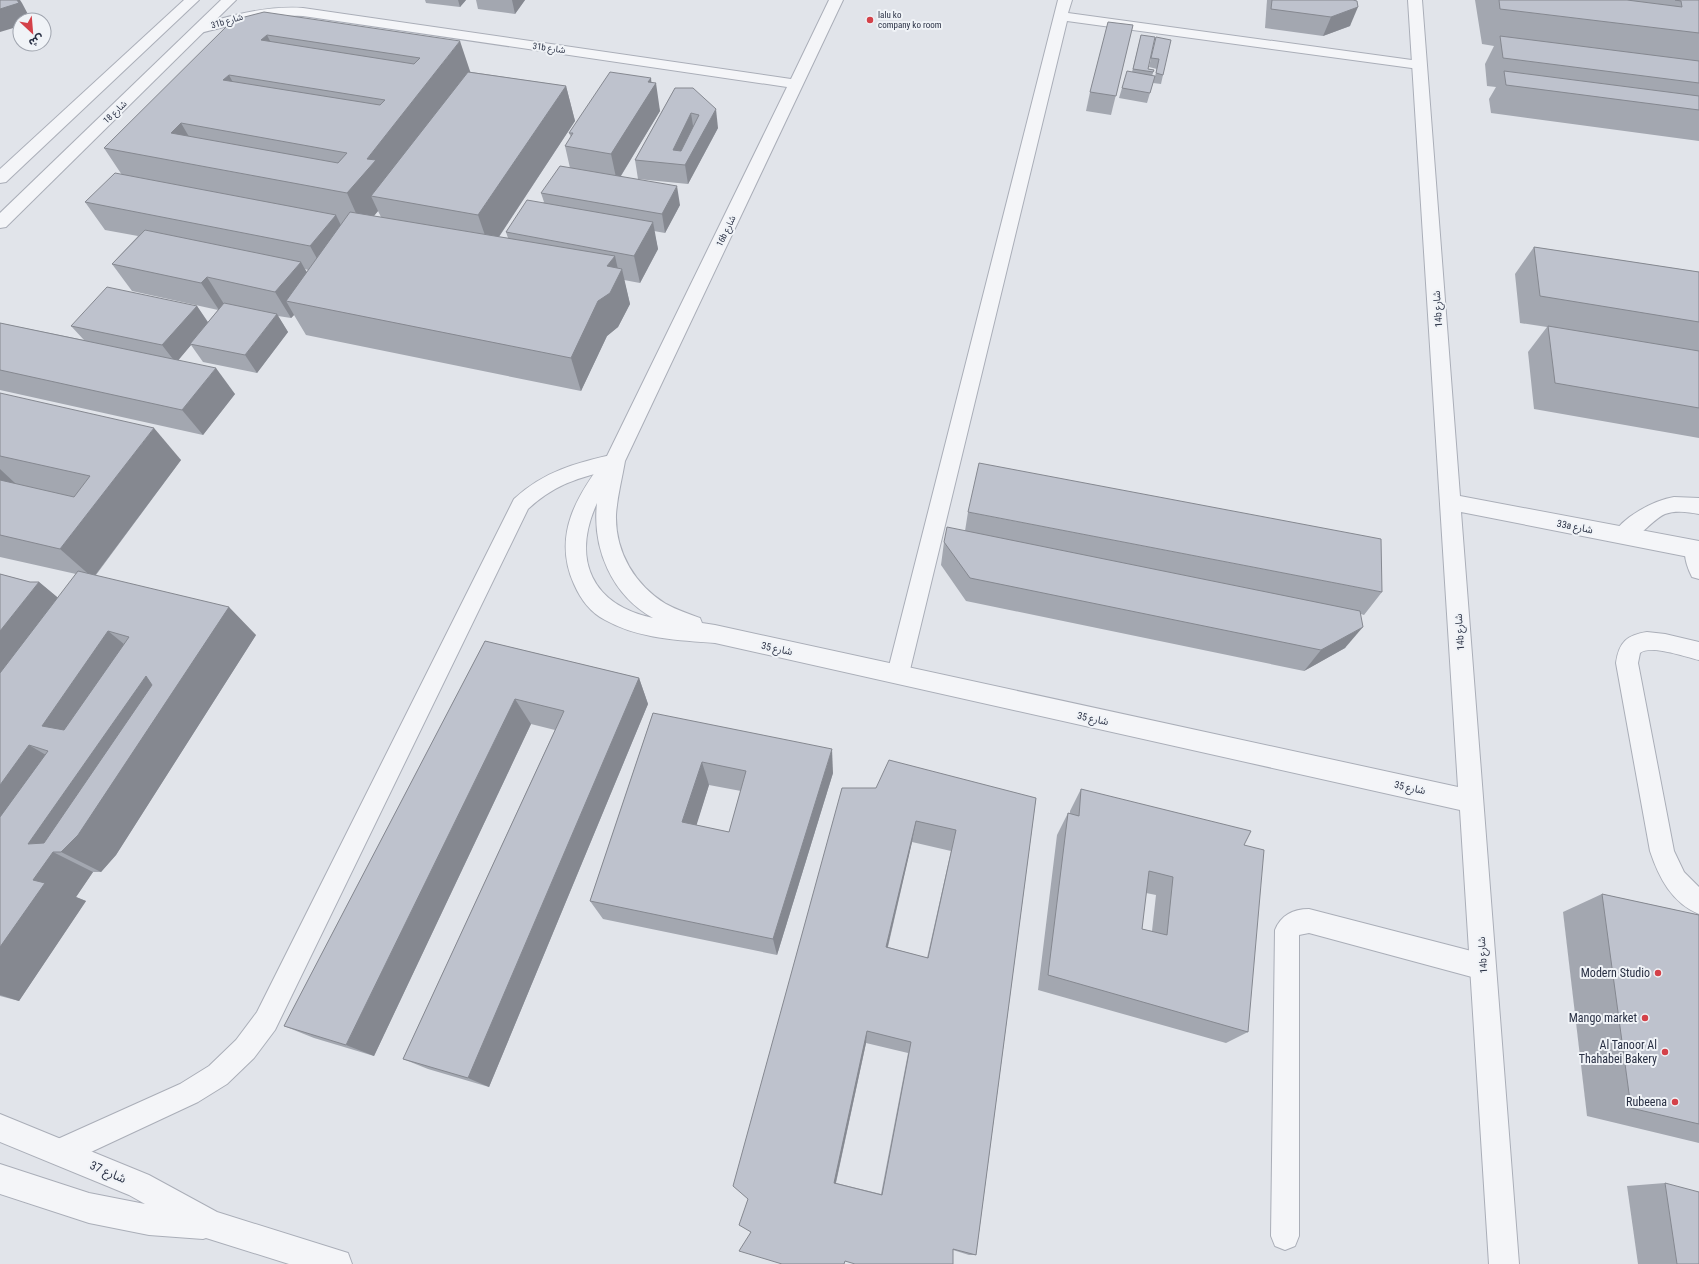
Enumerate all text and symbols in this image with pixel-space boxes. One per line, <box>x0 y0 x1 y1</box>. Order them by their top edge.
place label: lalu ko company ko room <box>878 10 942 30</box>
north arrow <box>12 12 52 52</box>
street label: 31b شارع <box>210 12 245 32</box>
marker: lalu ko company ko room <box>865 15 875 25</box>
text: ش <box>27 31 46 50</box>
street label: 31b شارع <box>532 41 566 57</box>
street label: شارع 18 <box>101 99 130 127</box>
street label: 16b شارع <box>714 214 740 249</box>
street label: 14b شارع <box>1431 290 1446 328</box>
street label: 33a شارع <box>1556 518 1594 537</box>
street label: 14b شارع <box>1453 613 1468 651</box>
street label: شارع 35 <box>760 640 794 659</box>
street label: شارع 35 <box>1076 710 1110 729</box>
street label: شارع 35 <box>1393 779 1427 798</box>
street label: 14b شارع <box>1476 936 1491 974</box>
place label: Modern Studio <box>1581 966 1650 980</box>
marker: Modern Studio <box>1653 968 1663 978</box>
place label: Mango market <box>1569 1011 1637 1025</box>
marker: Mango market <box>1640 1013 1650 1023</box>
place label: Al Tanoor Al Thahabei Bakery <box>1579 1038 1657 1066</box>
marker: Al Tanoor Al Thahabei Bakery <box>1660 1047 1670 1057</box>
place label: Rubeena <box>1626 1095 1667 1109</box>
marker: Rubeena <box>1670 1097 1680 1107</box>
street label: شارع 37 <box>87 1158 128 1188</box>

